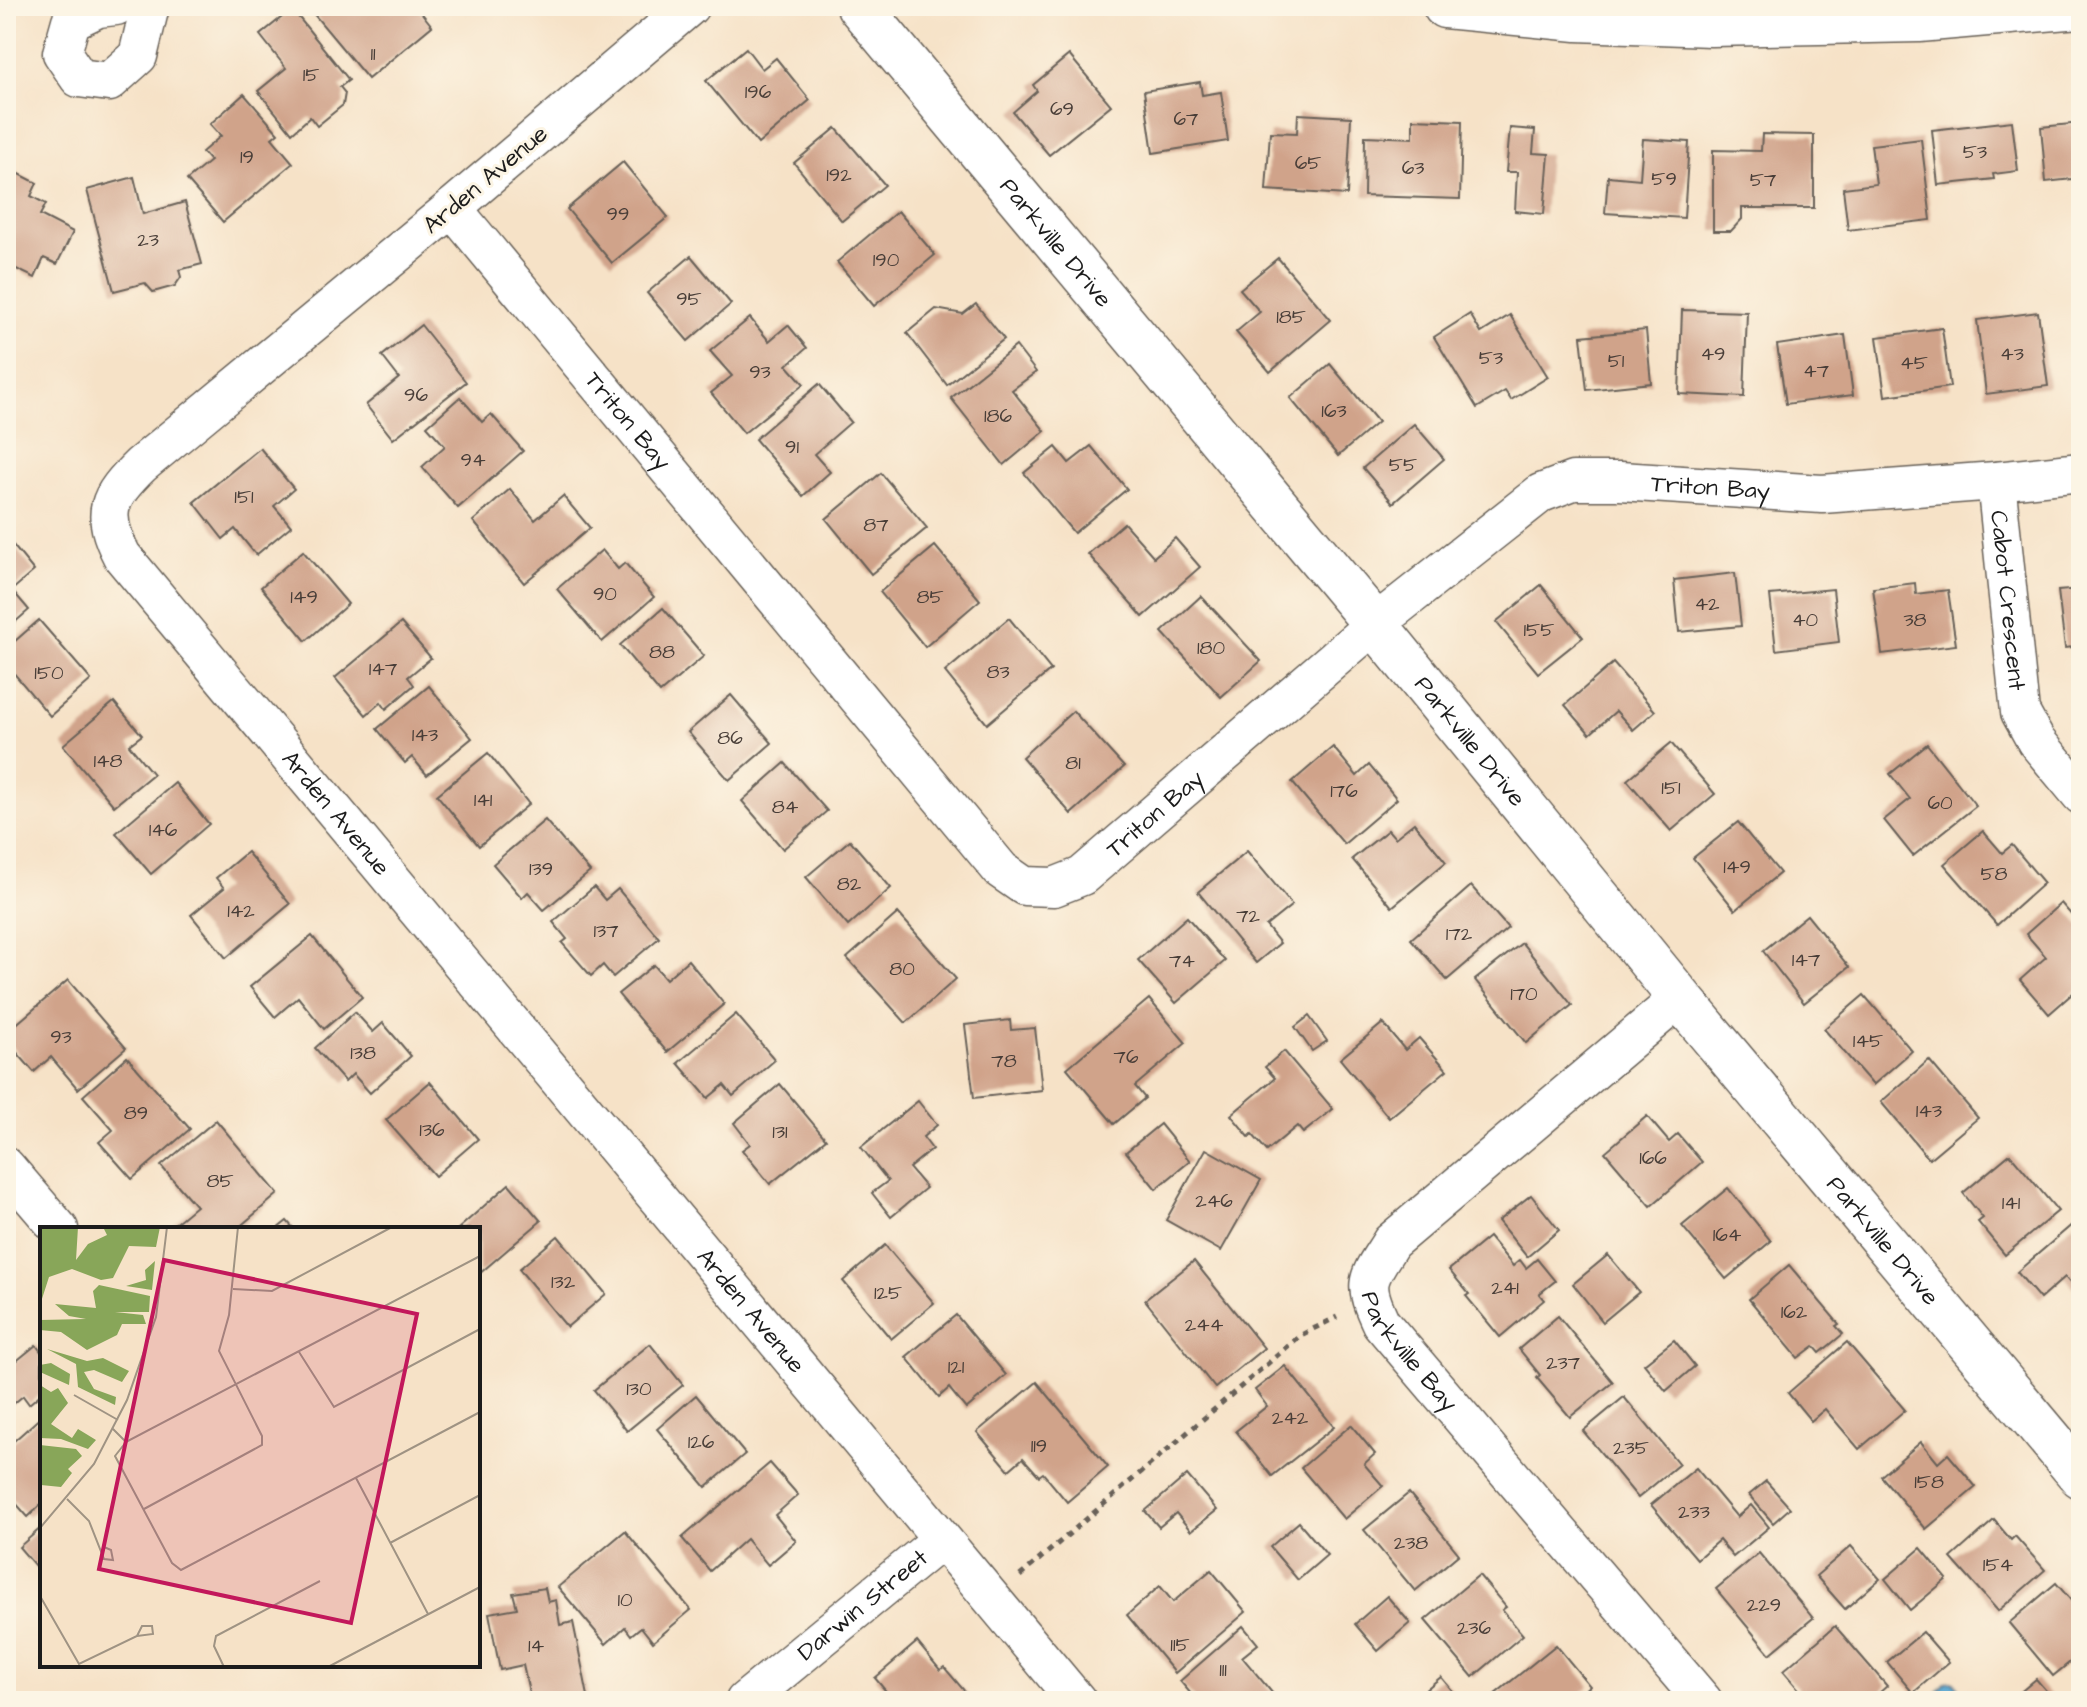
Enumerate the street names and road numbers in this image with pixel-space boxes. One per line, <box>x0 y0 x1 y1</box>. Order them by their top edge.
street label: Arden Avenue <box>416 117 555 242</box>
street label: Parkville Drive <box>991 171 1120 315</box>
street label: Triton Bay <box>576 364 679 478</box>
street label: Triton Bay <box>1650 467 1771 510</box>
street label: Cabot Crescent <box>1981 509 2034 692</box>
street label: Parkville Drive <box>1406 669 1533 814</box>
street label: Arden Avenue <box>273 744 398 883</box>
street label: Triton Bay <box>1099 763 1212 866</box>
street label: Parkville Drive <box>1818 1169 1947 1313</box>
street label: Arden Avenue <box>688 1241 813 1381</box>
street label: Parkville Bay <box>1352 1287 1465 1420</box>
street label: Darwin Street <box>791 1541 936 1669</box>

